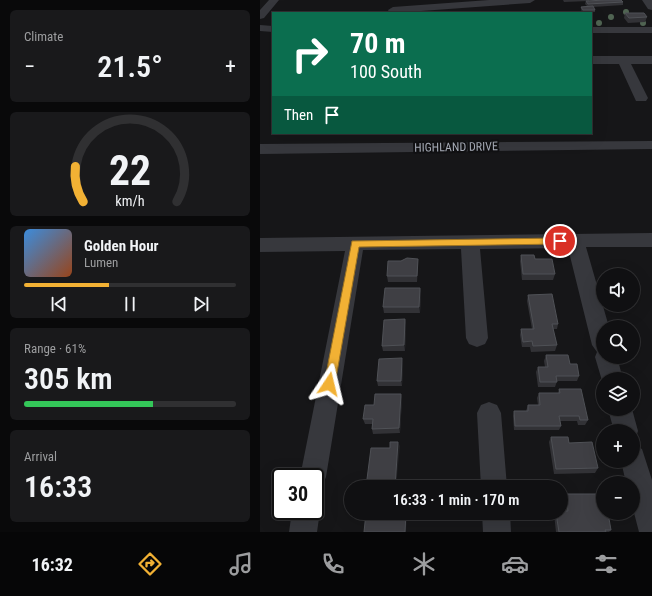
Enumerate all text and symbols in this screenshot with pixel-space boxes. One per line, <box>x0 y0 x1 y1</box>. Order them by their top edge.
text: 70 m <box>350 27 406 60</box>
icon: right <box>284 28 336 80</box>
text: Climate <box>24 29 63 44</box>
text: 21.5° <box>97 49 163 84</box>
text: − <box>24 54 35 79</box>
text: + <box>225 54 236 79</box>
text: 100 South <box>350 61 422 82</box>
icon: arrive <box>321 104 343 126</box>
text: Then <box>284 106 313 124</box>
street label: HIGHLAND DRIVE <box>414 139 498 155</box>
text: 22 <box>109 146 151 195</box>
text: km/h <box>115 193 145 209</box>
pin <box>543 224 577 258</box>
icon: arrive <box>549 230 571 252</box>
text: Golden Hour <box>84 237 159 255</box>
text: Lumen <box>84 255 118 270</box>
map controls <box>596 268 640 520</box>
button: sound <box>596 268 640 312</box>
icon: previous <box>48 293 70 315</box>
icon: pause <box>119 293 141 315</box>
icon: next <box>190 293 212 315</box>
button: search <box>596 320 640 364</box>
text: Range · 61% <box>24 341 86 356</box>
text: 305 km <box>24 361 113 396</box>
position arrow <box>308 363 350 405</box>
button: layers <box>596 372 640 416</box>
button: + <box>596 424 640 468</box>
text: Arrival <box>24 449 57 464</box>
speed limit sign: 30 <box>272 468 324 520</box>
text: 16:33 <box>24 469 92 504</box>
button: − <box>596 476 640 520</box>
text: 16:33 · 1 min · 170 m <box>393 491 519 509</box>
icon: directions <box>136 550 164 578</box>
icon: music <box>227 550 255 578</box>
icon: phone <box>319 550 347 578</box>
icon: climate <box>410 550 438 578</box>
icon: car <box>501 550 529 578</box>
icon: filters <box>592 550 620 578</box>
text: 16:32 <box>32 554 73 575</box>

